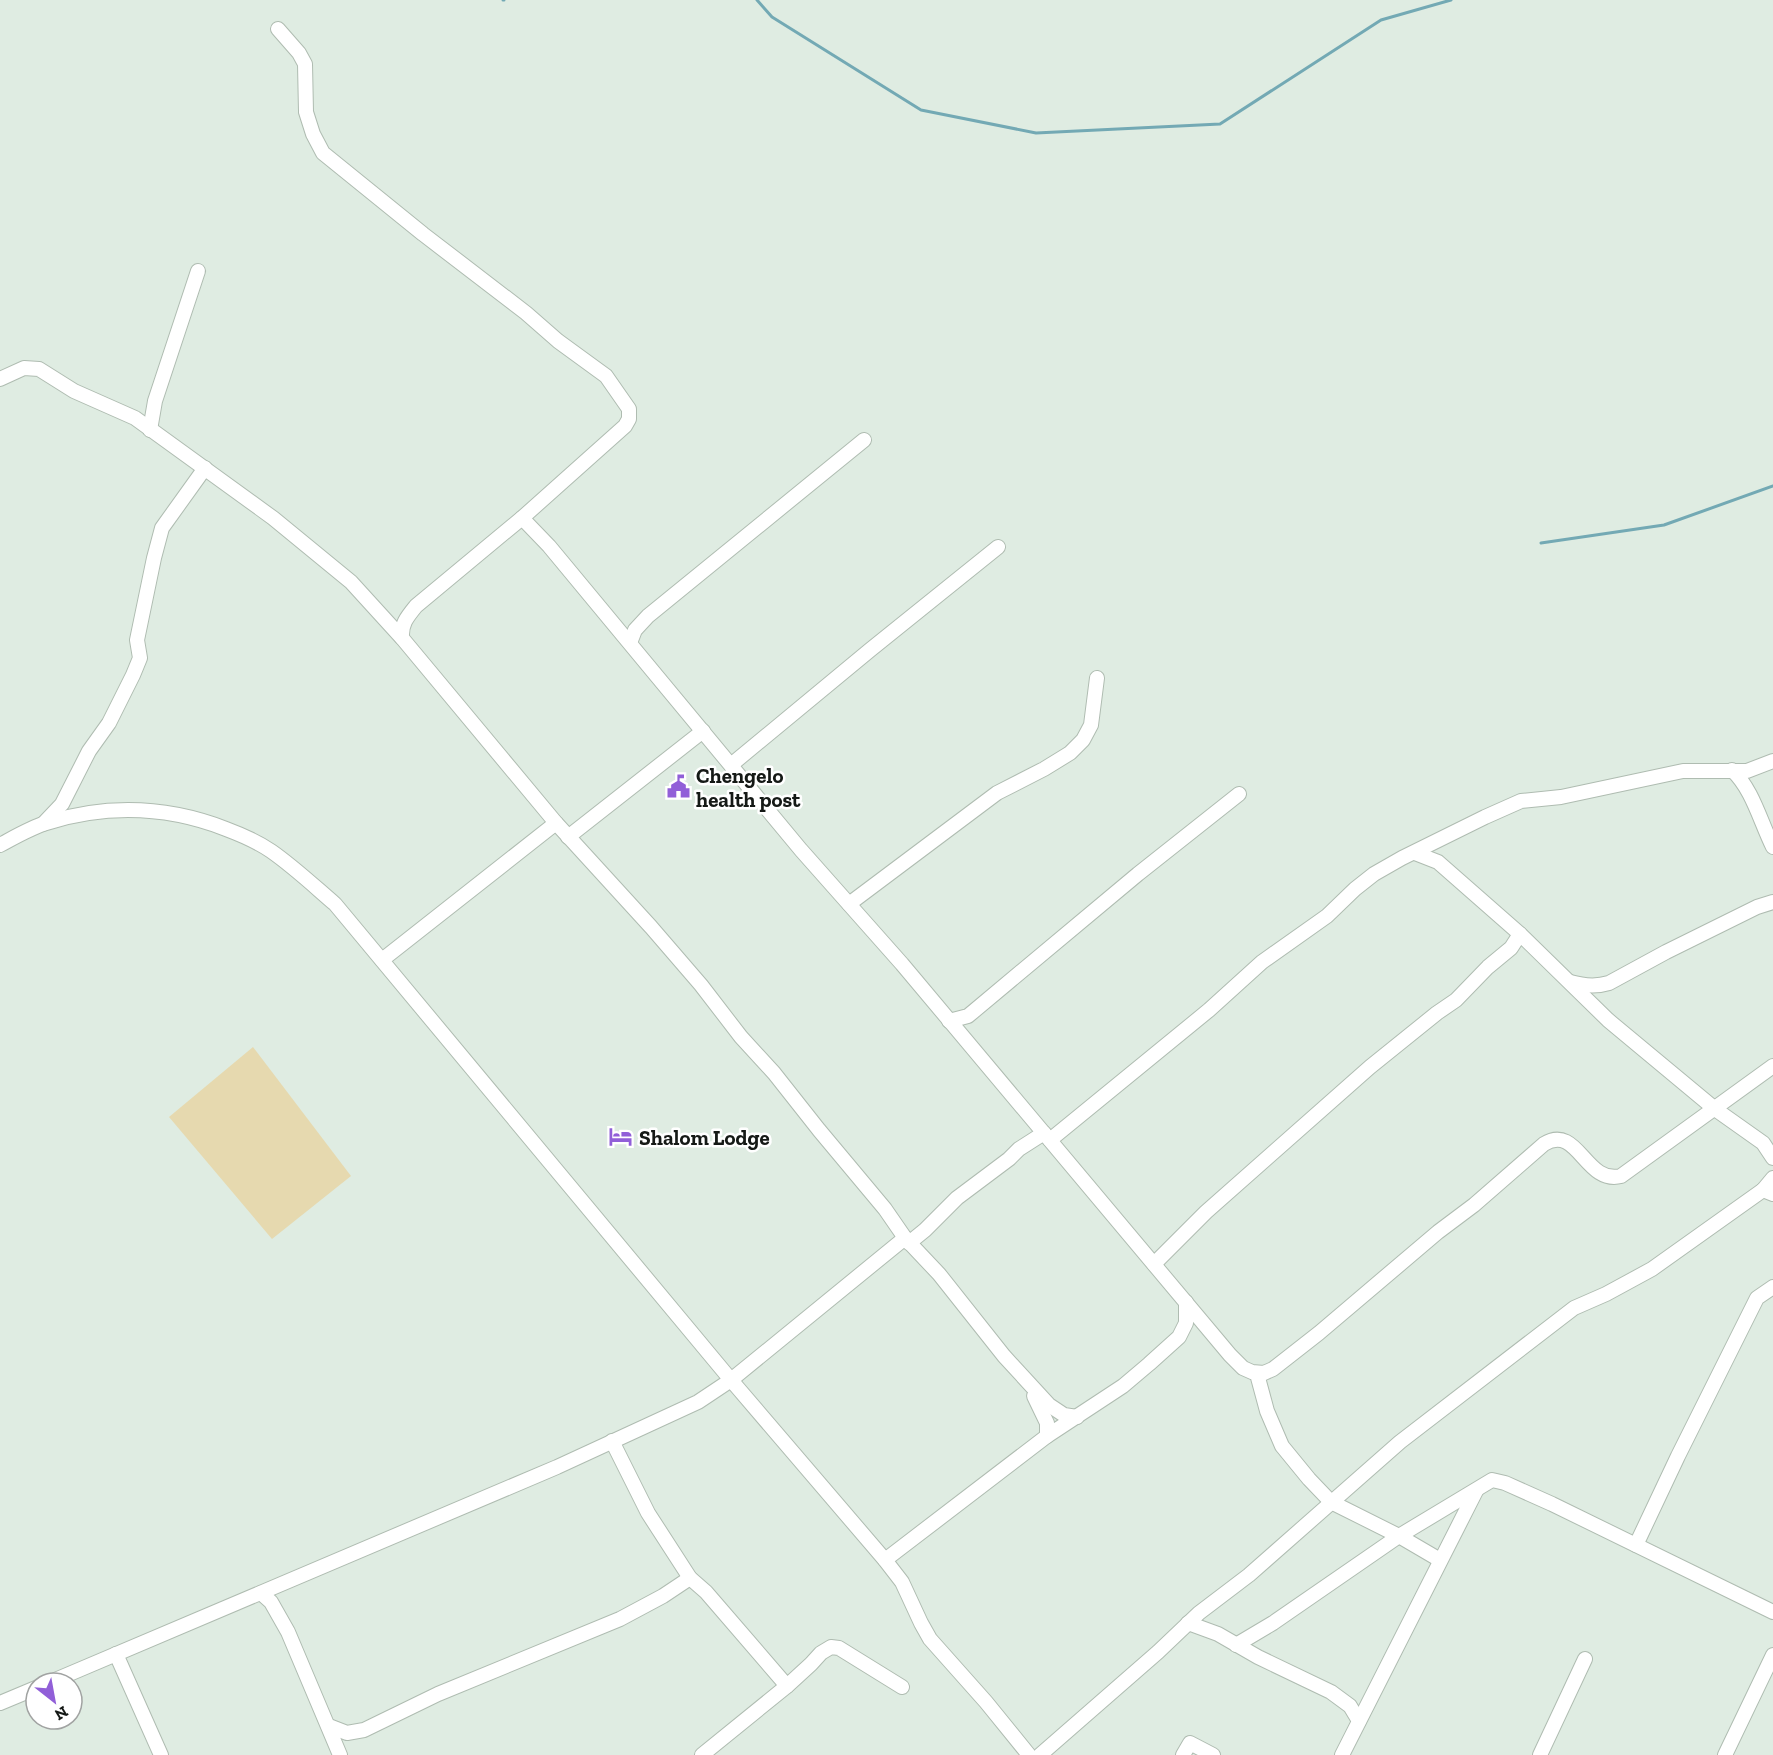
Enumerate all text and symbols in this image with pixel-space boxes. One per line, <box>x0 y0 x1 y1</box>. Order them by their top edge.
place label: Chengelo health post <box>696 763 801 812</box>
public building icon: Chengelo health post <box>665 774 691 800</box>
hotel icon: Shalom Lodge <box>608 1124 634 1150</box>
place label: Shalom Lodge <box>639 1125 770 1150</box>
north arrow <box>24 1671 84 1731</box>
text: N <box>51 1702 72 1725</box>

